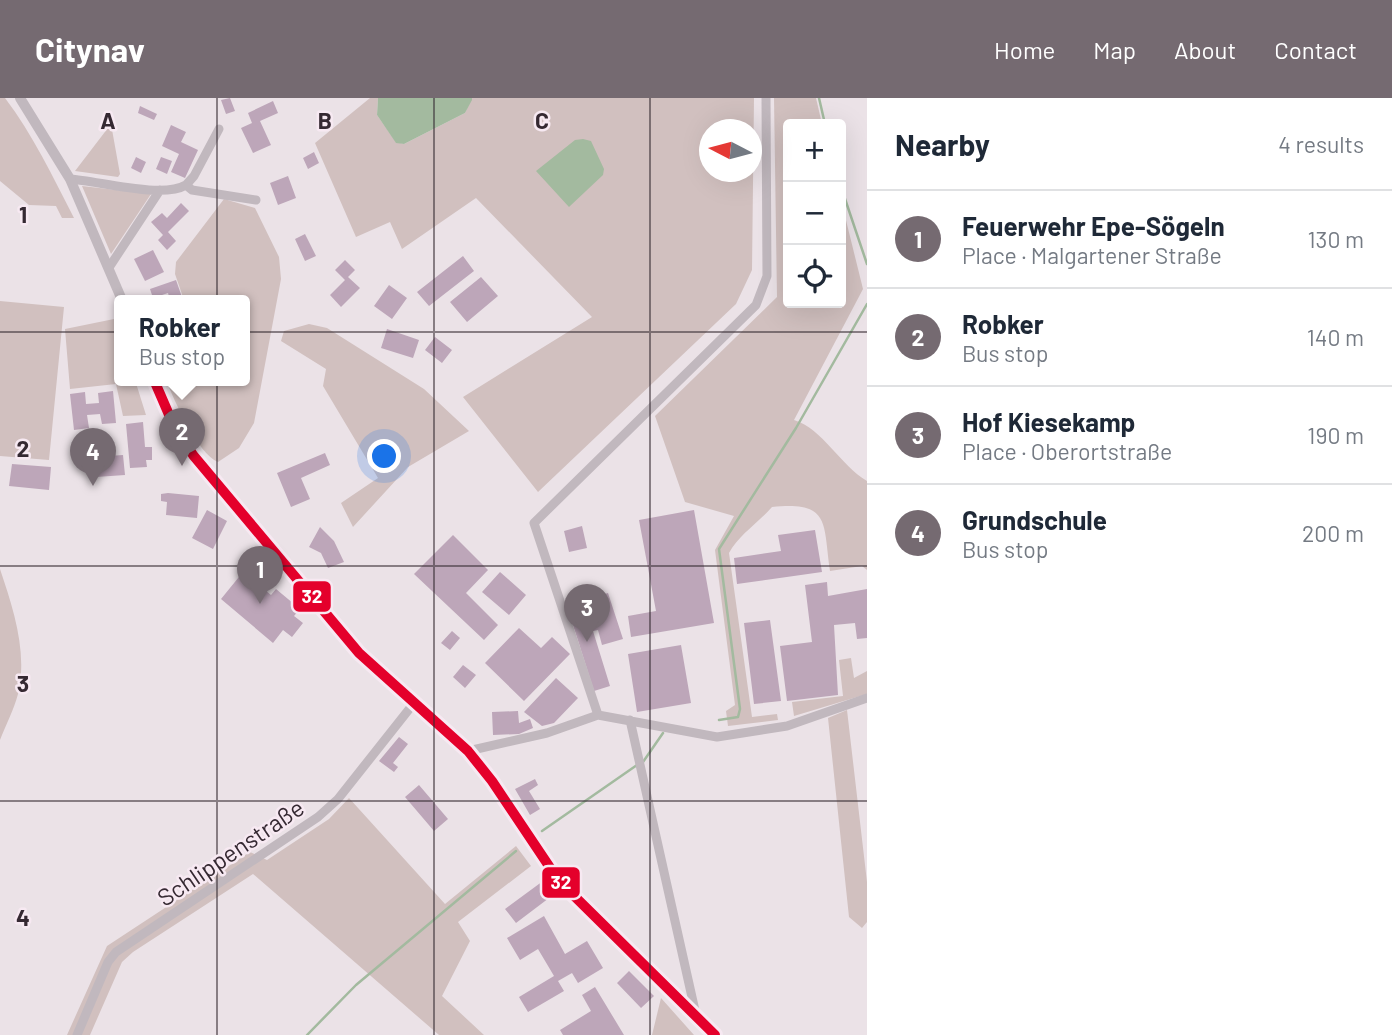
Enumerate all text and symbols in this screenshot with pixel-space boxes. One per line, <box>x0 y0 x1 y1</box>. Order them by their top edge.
text: Citynav <box>35 29 145 69</box>
text: Home <box>994 35 1055 64</box>
text: Map <box>1093 35 1136 64</box>
text: About <box>1174 35 1236 64</box>
text: Contact <box>1274 35 1357 64</box>
text: A <box>100 106 116 134</box>
text: B <box>318 106 332 134</box>
text: C <box>535 106 549 134</box>
north arrow <box>699 119 762 182</box>
map controls <box>783 119 846 308</box>
button: + <box>783 119 846 182</box>
text: Nearby <box>895 126 990 162</box>
text: 4 results <box>1278 130 1364 158</box>
button: − <box>783 182 846 245</box>
text: 1 <box>19 200 27 228</box>
text: Feuerwehr Epe-Sögeln <box>962 210 1225 241</box>
text: 1 <box>914 225 922 253</box>
text: 130 m <box>1307 225 1364 253</box>
text: Place · Malgartener Straße <box>962 241 1222 269</box>
button: locate <box>783 245 846 308</box>
popup <box>114 295 250 386</box>
text: Robker <box>962 308 1044 339</box>
text: Robker <box>139 311 221 342</box>
text: 2 <box>912 323 924 351</box>
text: 140 m <box>1307 323 1364 351</box>
text: Bus stop <box>962 339 1048 367</box>
text: Bus stop <box>139 342 225 370</box>
text: Hof Kiesekamp <box>962 406 1135 437</box>
pin: 2 <box>159 408 205 466</box>
text: 3 <box>912 421 924 449</box>
text: 190 m <box>1307 421 1364 449</box>
pin: 4 <box>70 428 116 486</box>
text: 2 <box>17 434 29 462</box>
text: Place · Oberortstraße <box>962 437 1172 465</box>
your location <box>367 439 401 473</box>
text: Grundschule <box>962 504 1107 535</box>
text: 4 <box>911 519 925 547</box>
text: 200 m <box>1302 519 1364 547</box>
text: Bus stop <box>962 535 1048 563</box>
pin: 1 <box>237 546 283 604</box>
line badge: 32 <box>292 580 332 613</box>
text: 32 <box>302 584 322 607</box>
pin: 3 <box>564 584 610 642</box>
text: 3 <box>17 669 29 697</box>
street label: Schlippenstraße <box>151 792 309 912</box>
line badge: 32 <box>541 866 581 899</box>
text: 32 <box>551 870 571 893</box>
text: 4 <box>16 903 30 931</box>

